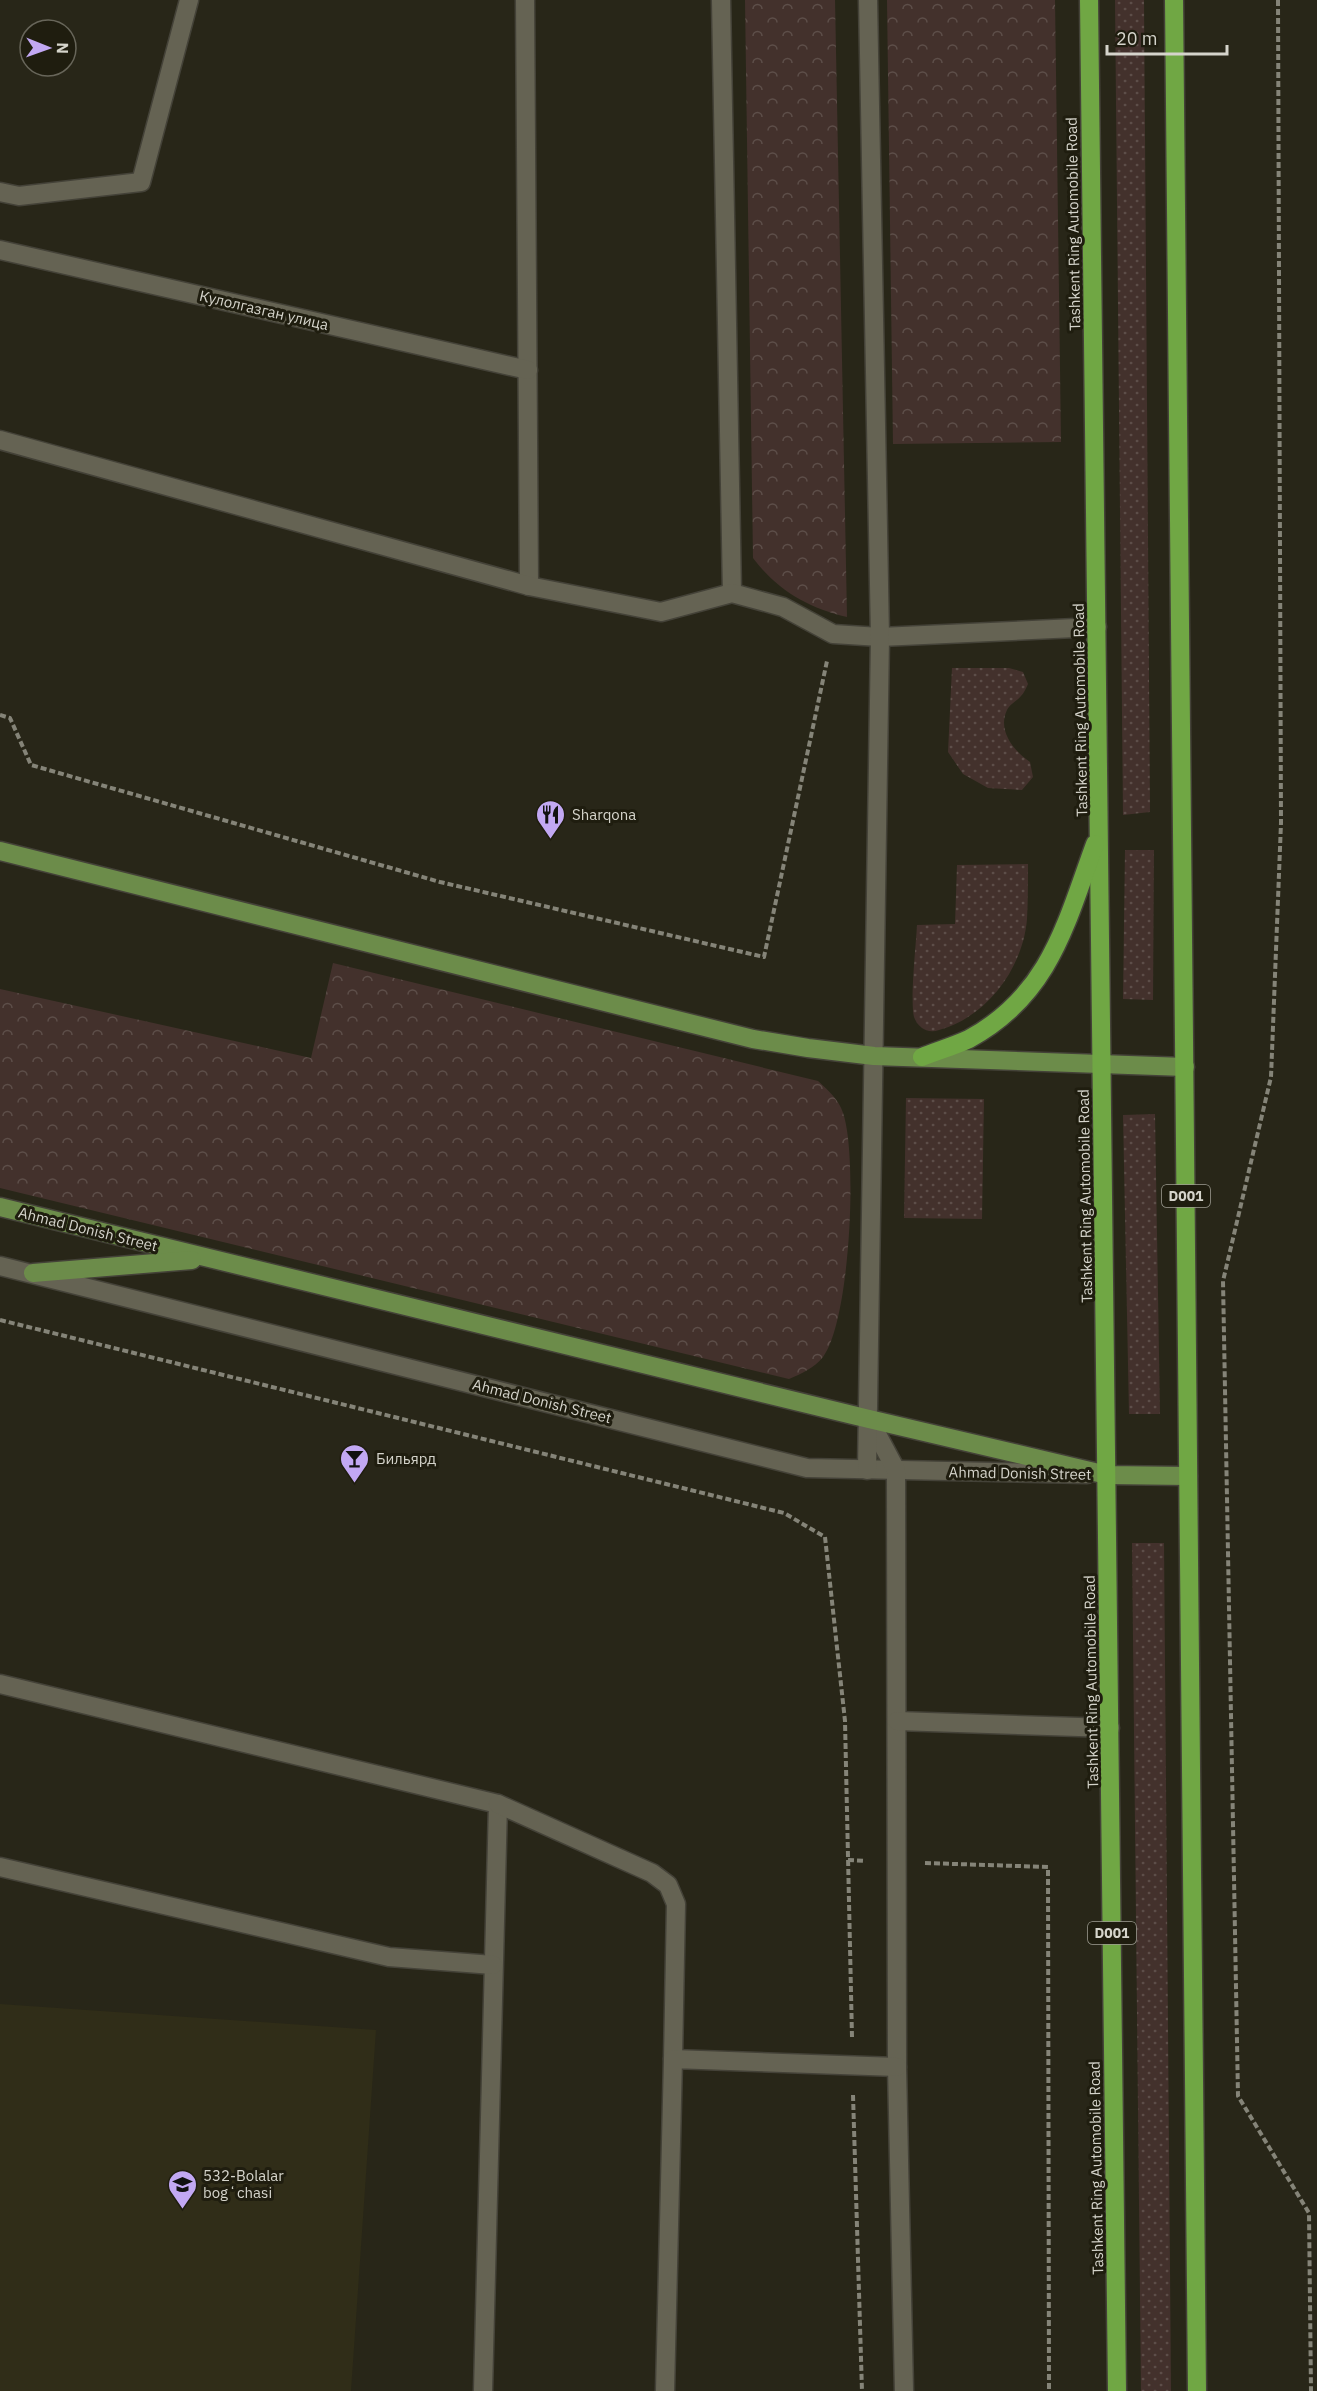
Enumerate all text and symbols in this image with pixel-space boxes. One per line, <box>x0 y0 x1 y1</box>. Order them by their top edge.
north arrow <box>18 18 78 78</box>
scale bar <box>1107 18 1227 56</box>
text: 20 m <box>1116 27 1158 50</box>
text: N <box>53 42 73 54</box>
street label: Tashkent Ring Automobile Road <box>1062 117 1084 331</box>
street label: Кулолгазган улица <box>197 286 331 334</box>
street label: Tashkent Ring Automobile Road <box>1069 603 1091 817</box>
restaurant icon: Sharqona <box>535 798 567 840</box>
place label: Sharqona <box>572 805 636 824</box>
street label: Tashkent Ring Automobile Road <box>1074 1089 1096 1303</box>
road number: D001 <box>1162 1185 1210 1207</box>
street label: Ahmad Donish Street <box>16 1203 160 1255</box>
street label: Ahmad Donish Street <box>470 1375 614 1427</box>
bar icon: Бильярд <box>339 1442 371 1484</box>
place label: Бильярд <box>376 1449 436 1468</box>
street label: Ahmad Donish Street <box>948 1462 1092 1484</box>
street label: Tashkent Ring Automobile Road <box>1080 1575 1102 1789</box>
road number: D001 <box>1088 1922 1136 1944</box>
street label: Tashkent Ring Automobile Road <box>1085 2061 1107 2275</box>
place label: 532-Bolalar bogʻchasi <box>203 2166 284 2202</box>
school or university icon: 532-Bolalar bogʻchasi <box>166 2168 198 2210</box>

